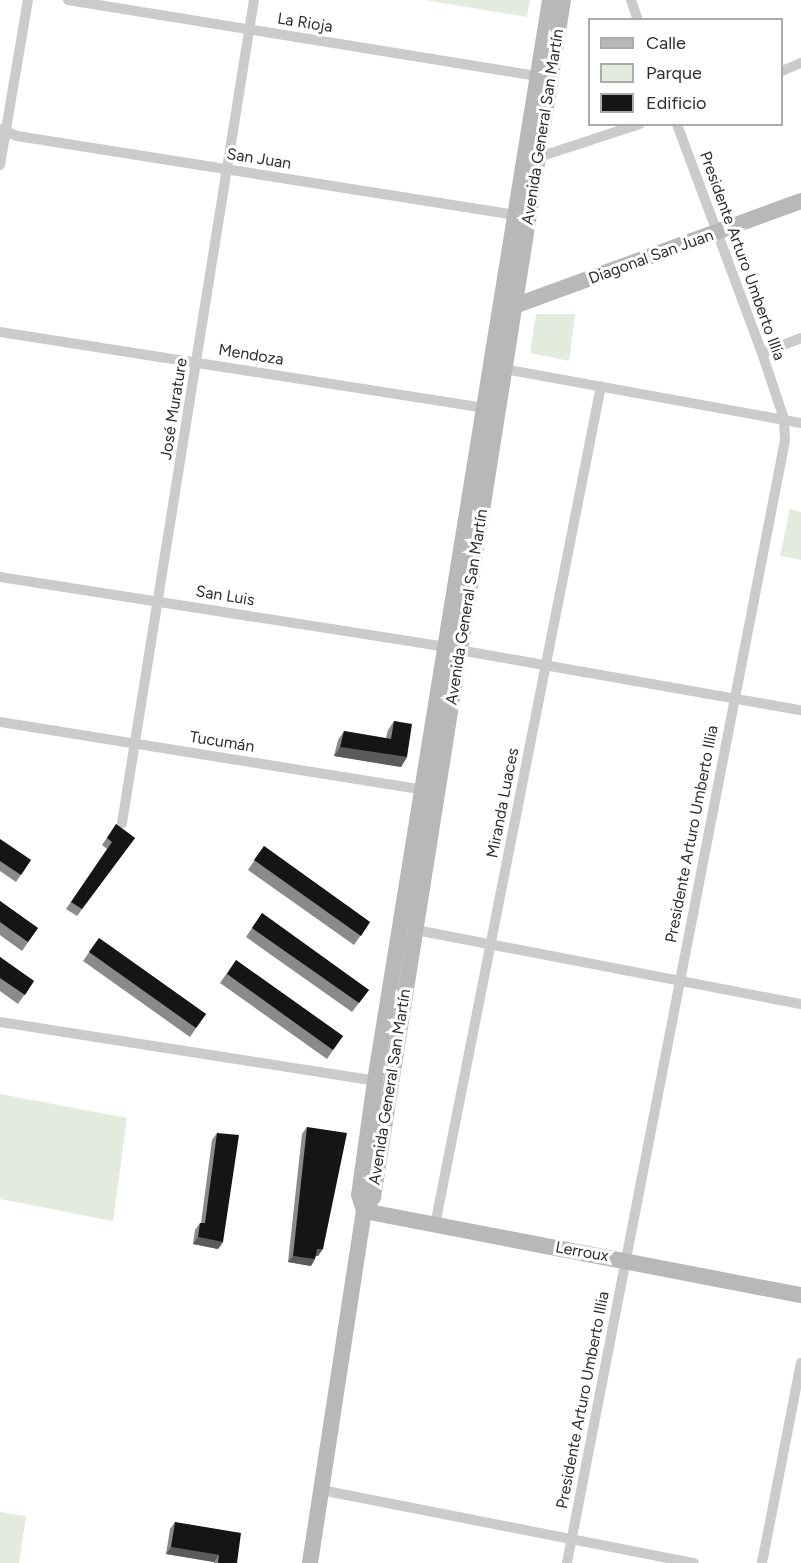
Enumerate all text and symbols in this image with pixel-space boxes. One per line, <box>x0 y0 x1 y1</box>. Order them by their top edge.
street label: La Rioja <box>276 9 334 37</box>
legend <box>588 18 783 126</box>
street label: Avenida General San Martín <box>518 28 568 226</box>
text: Calle <box>646 32 686 54</box>
text: Parque <box>646 62 702 84</box>
text: Edificio <box>646 92 707 114</box>
street label: San Juan <box>225 144 293 174</box>
street label: Presidente Arturo Umberto Illia <box>695 149 789 363</box>
street label: Diagonal San Juan <box>586 226 716 288</box>
street label: Mendoza <box>217 340 285 370</box>
street label: José Murature <box>156 357 192 461</box>
street label: Avenida General San Martín <box>442 508 492 706</box>
street label: San Luis <box>194 582 256 610</box>
street label: Presidente Arturo Umberto Illia <box>661 724 723 944</box>
street label: Tucumán <box>188 727 256 757</box>
street label: Miranda Luaces <box>483 746 523 860</box>
street label: Avenida General San Martín <box>365 988 415 1186</box>
street label: Lerroux <box>554 1238 610 1266</box>
street label: Presidente Arturo Umberto Illia <box>552 1290 614 1510</box>

